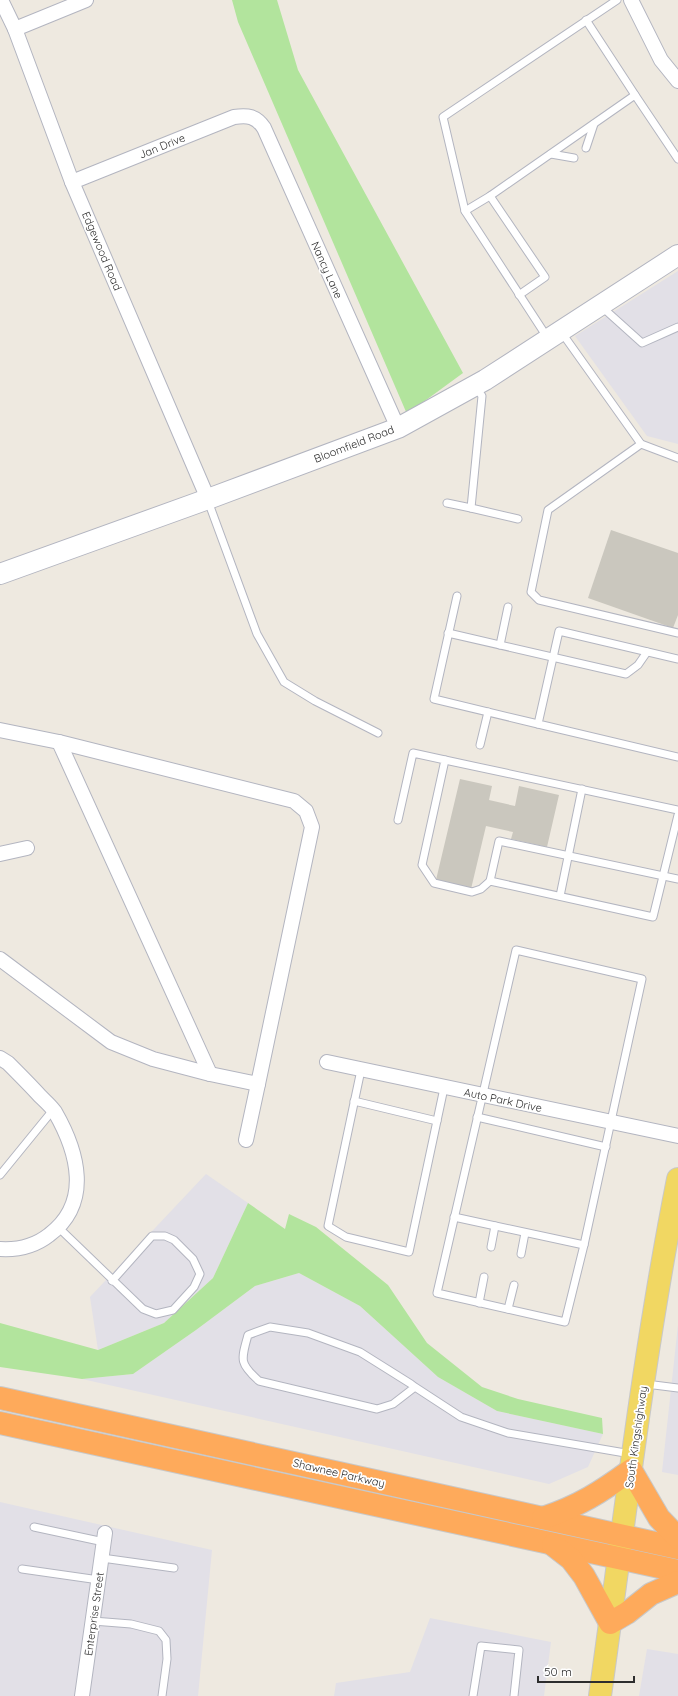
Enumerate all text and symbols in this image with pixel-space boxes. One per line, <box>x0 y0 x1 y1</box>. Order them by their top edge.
street label: Jan Drive <box>137 130 187 162</box>
street label: Edgewood Road <box>79 209 125 293</box>
street label: Nancy Lane <box>308 239 346 301</box>
street label: Bloomfield Road <box>312 422 396 466</box>
street label: Auto Park Drive <box>463 1085 543 1115</box>
street label: South Kingshighway <box>622 1385 650 1489</box>
street label: Shawnee Parkway <box>292 1456 386 1490</box>
street label: Enterprise Street <box>81 1571 107 1657</box>
scale bar <box>538 1658 634 1684</box>
text: 50 m <box>544 1664 572 1679</box>

